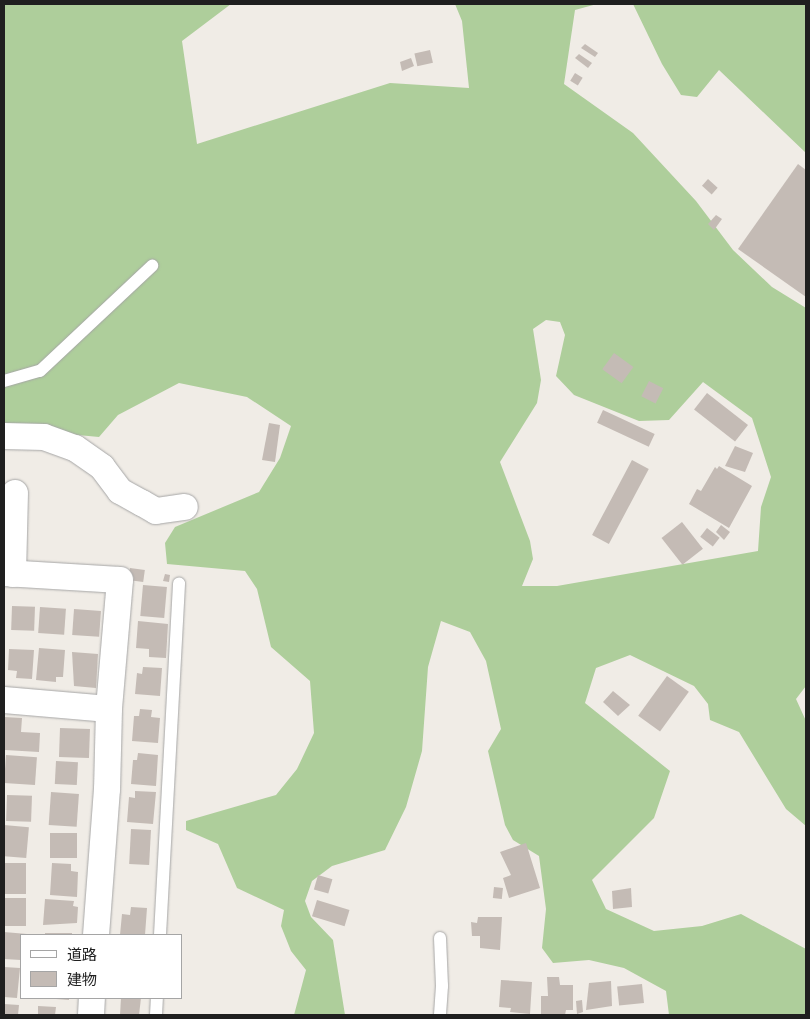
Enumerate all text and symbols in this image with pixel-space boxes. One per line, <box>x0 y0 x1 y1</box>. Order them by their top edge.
legend <box>20 934 182 999</box>
text: 道路 <box>67 945 97 964</box>
text: 建物 <box>67 970 97 989</box>

